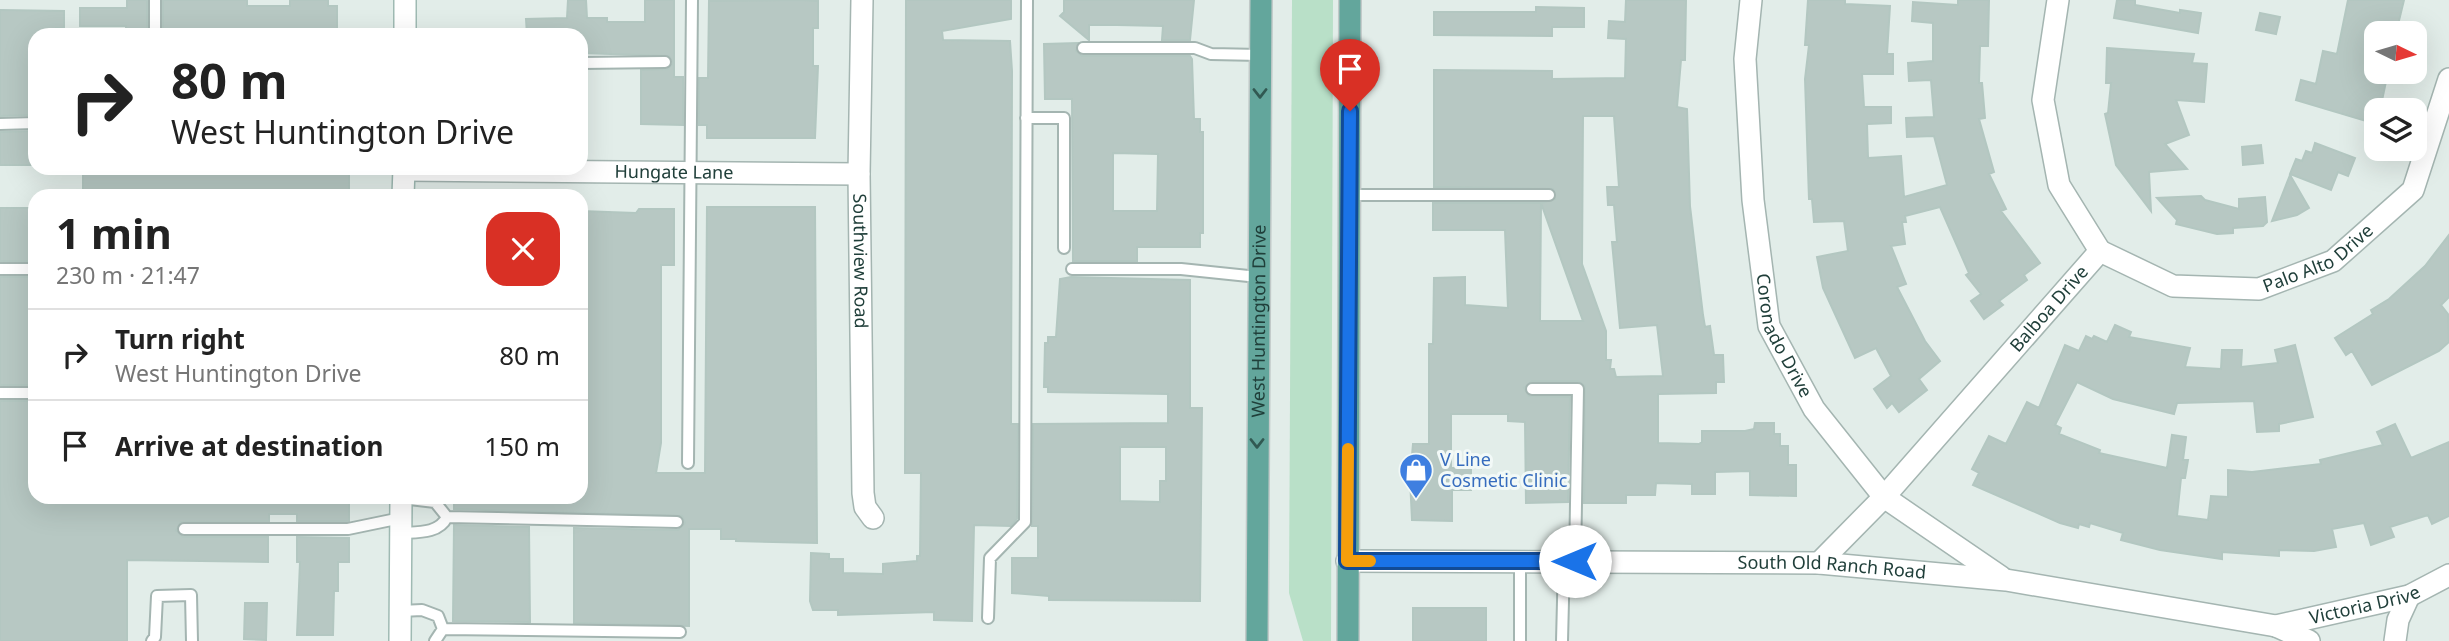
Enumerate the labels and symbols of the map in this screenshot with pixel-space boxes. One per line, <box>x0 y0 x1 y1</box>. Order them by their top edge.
north arrow <box>2364 21 2427 84</box>
pin <box>1320 39 1380 111</box>
one-way arrow <box>1252 88 1268 98</box>
street label: Hungate Lane <box>614 159 734 184</box>
street label: Southview Road <box>848 193 874 329</box>
street label: Palo Alto Drive <box>2259 218 2378 298</box>
street label: West Huntington Drive <box>1245 224 1271 418</box>
street label: Balboa Drive <box>2004 260 2093 357</box>
street label: Coronado Drive <box>1751 272 1818 401</box>
one-way arrow <box>1249 438 1265 448</box>
place label: V Line Cosmetic Clinic <box>1440 447 1568 492</box>
shop icon: V Line Cosmetic Clinic <box>1397 451 1435 500</box>
position arrow <box>1538 524 1612 598</box>
street label: South Old Ranch Road <box>1738 550 1927 584</box>
street label: Victoria Drive <box>2307 579 2424 629</box>

